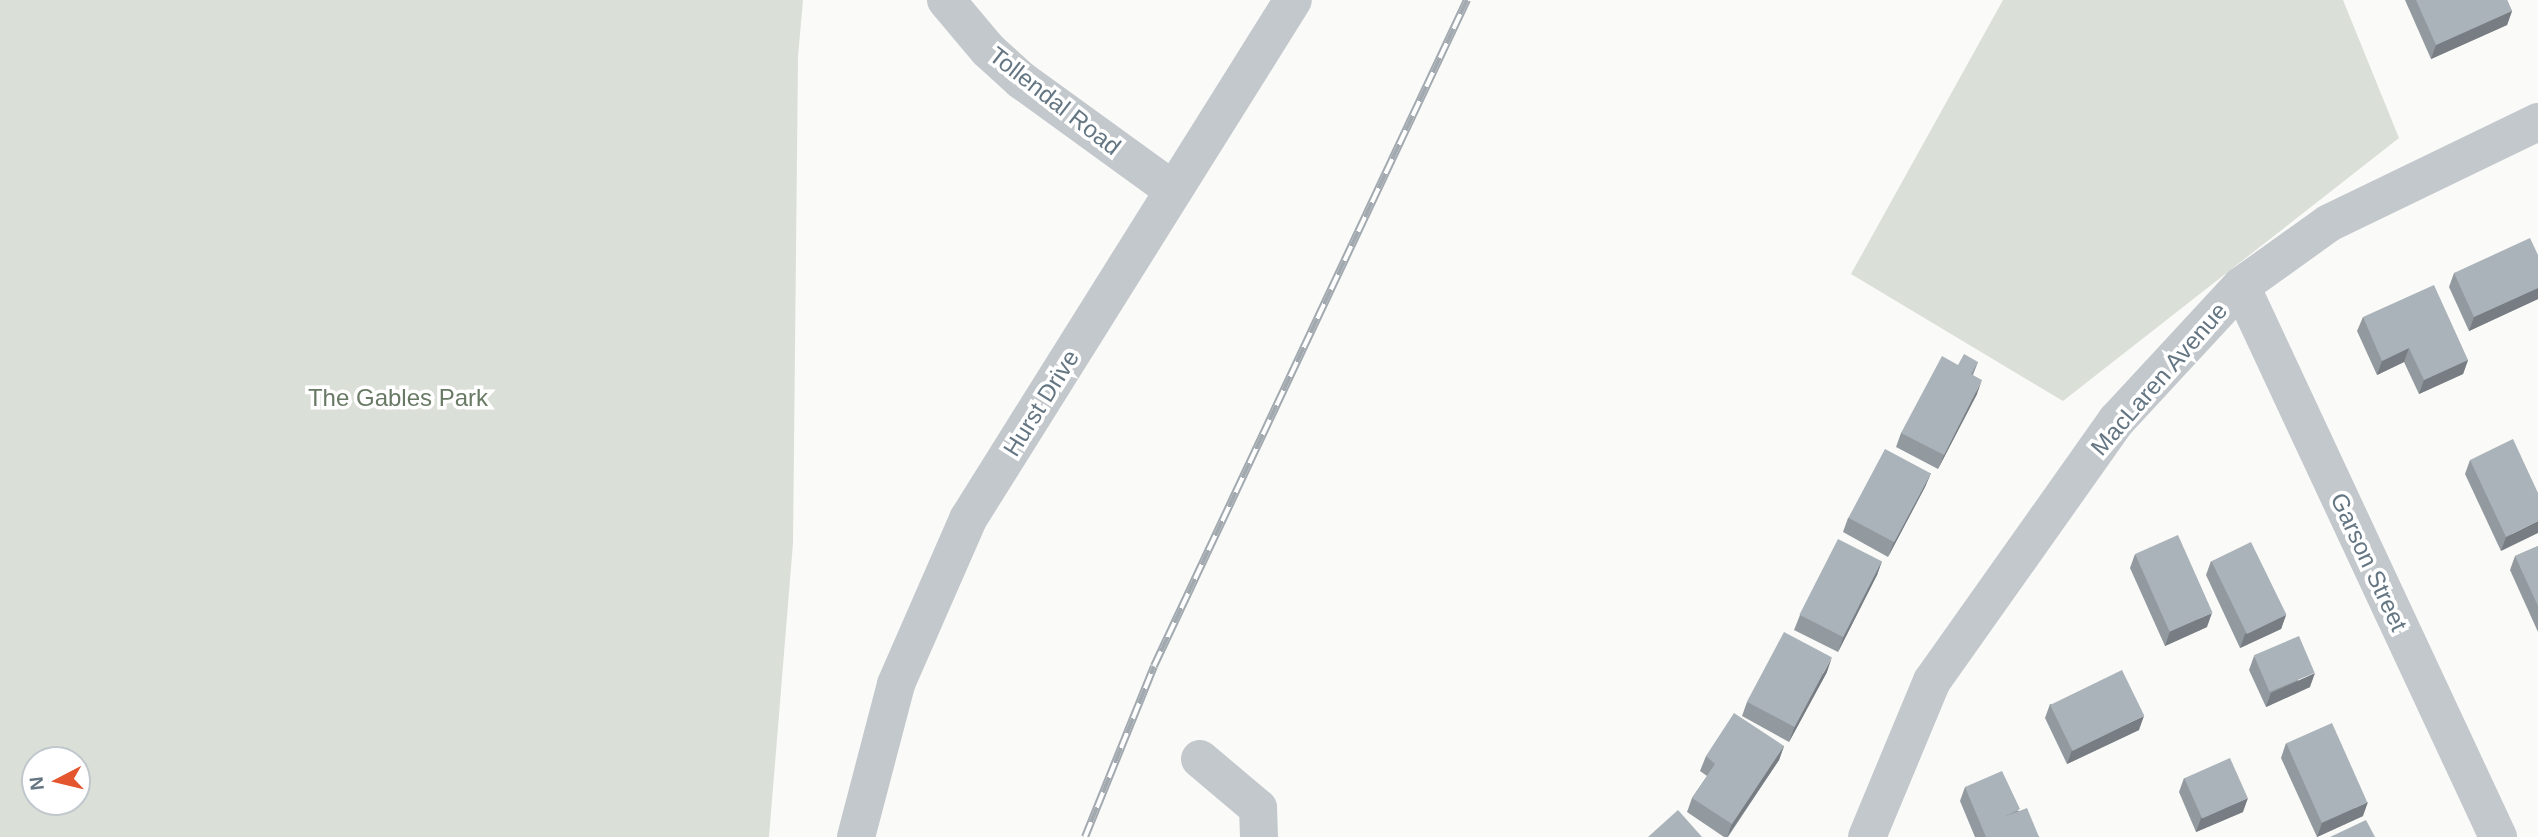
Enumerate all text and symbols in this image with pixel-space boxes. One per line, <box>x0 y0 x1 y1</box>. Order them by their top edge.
street label: Tollendal Road <box>984 41 1126 161</box>
street label: MacLaren Avenue <box>2084 296 2234 462</box>
street label: Hurst Drive <box>997 344 1085 462</box>
park label: The Gables Park <box>308 384 488 412</box>
street label: Garson Street <box>2324 488 2414 636</box>
north arrow <box>21 746 91 816</box>
text: N <box>25 775 48 791</box>

